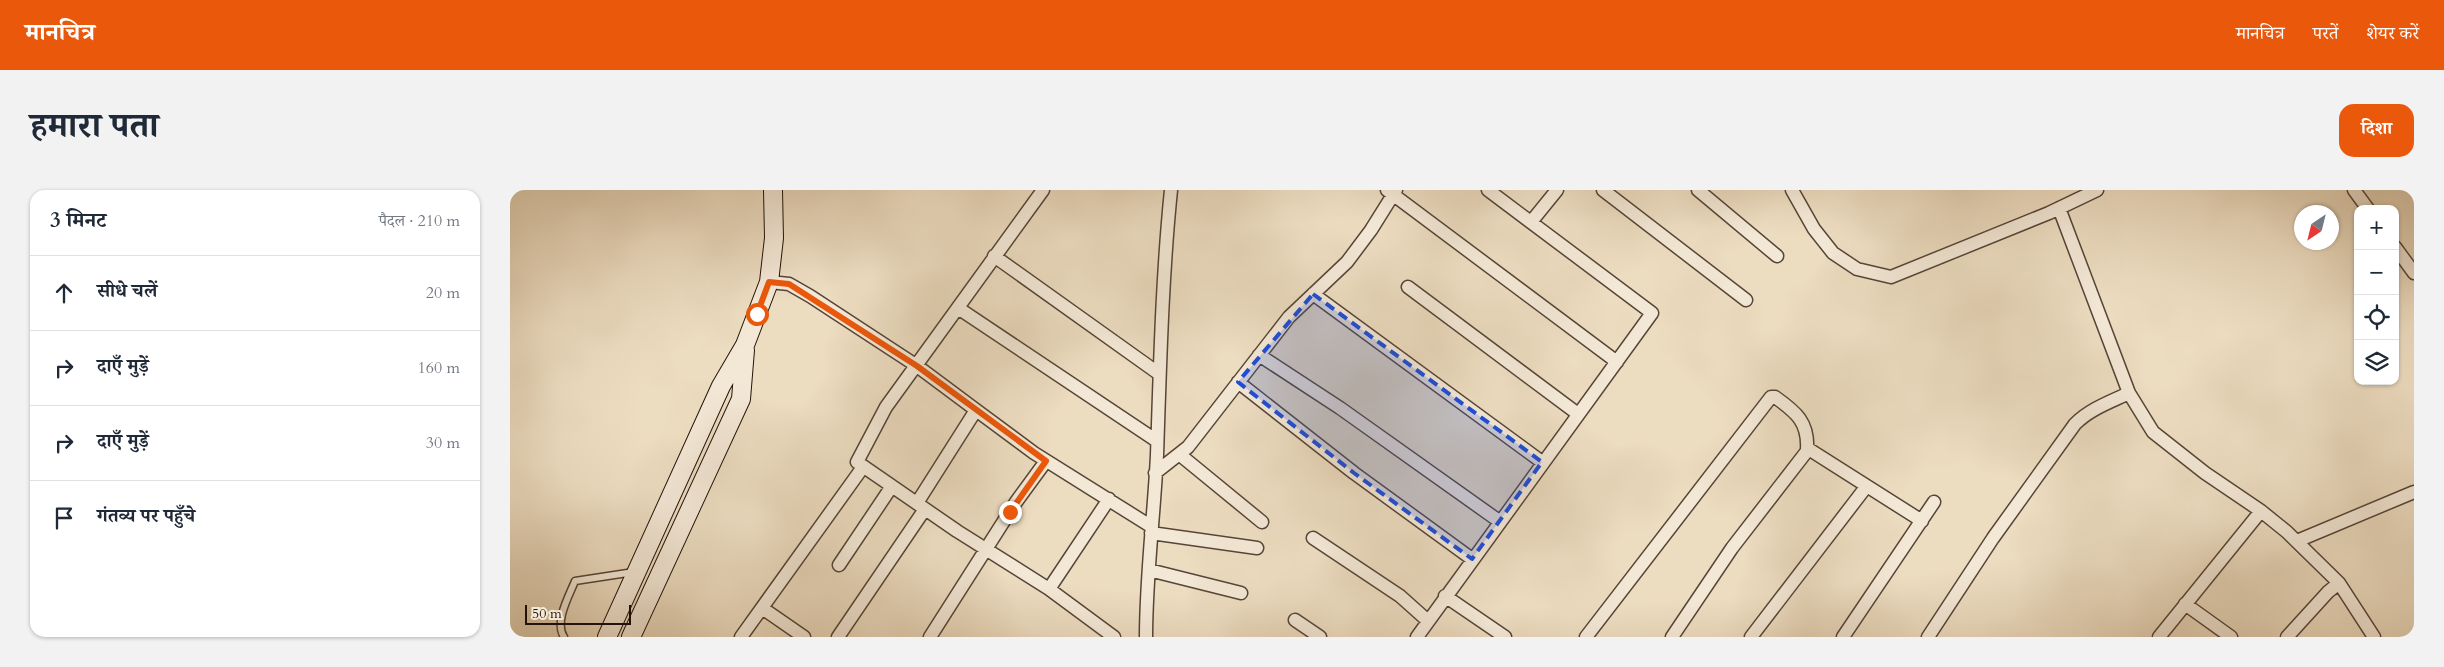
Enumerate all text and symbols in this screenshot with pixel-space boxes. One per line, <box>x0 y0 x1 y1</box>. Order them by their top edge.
text: मानचित्र <box>25 16 95 49</box>
text: मानचित्र <box>2236 21 2285 46</box>
text: परतें <box>2313 21 2338 46</box>
text: शेयर करें <box>2366 21 2419 46</box>
text: हमारा पता <box>30 102 159 150</box>
button: दिशा <box>2339 104 2414 157</box>
north arrow <box>2294 205 2339 250</box>
map controls <box>2354 205 2399 385</box>
button: + <box>2354 205 2399 250</box>
text: 3 मिनट <box>50 206 106 235</box>
text: पैदल · 210 m <box>379 210 460 232</box>
button: − <box>2354 250 2399 295</box>
text: सीधे चलें <box>97 278 157 304</box>
icon: ahead <box>50 279 78 307</box>
text: 20 m <box>426 282 460 304</box>
button: locate <box>2354 295 2399 340</box>
route start <box>746 303 769 326</box>
button: layers <box>2354 340 2399 385</box>
text: दाएँ मुड़ें <box>97 353 149 379</box>
icon: right <box>50 354 78 382</box>
text: 160 m <box>418 357 460 379</box>
text: दाएँ मुड़ें <box>97 428 149 454</box>
icon: right <box>50 429 78 457</box>
text: 30 m <box>426 432 460 454</box>
route end <box>999 501 1022 524</box>
text: गंतव्य पर पहुँचे <box>97 503 195 529</box>
icon: arrive <box>50 504 78 532</box>
scale bar <box>525 602 631 625</box>
text: 50 m <box>532 604 562 623</box>

